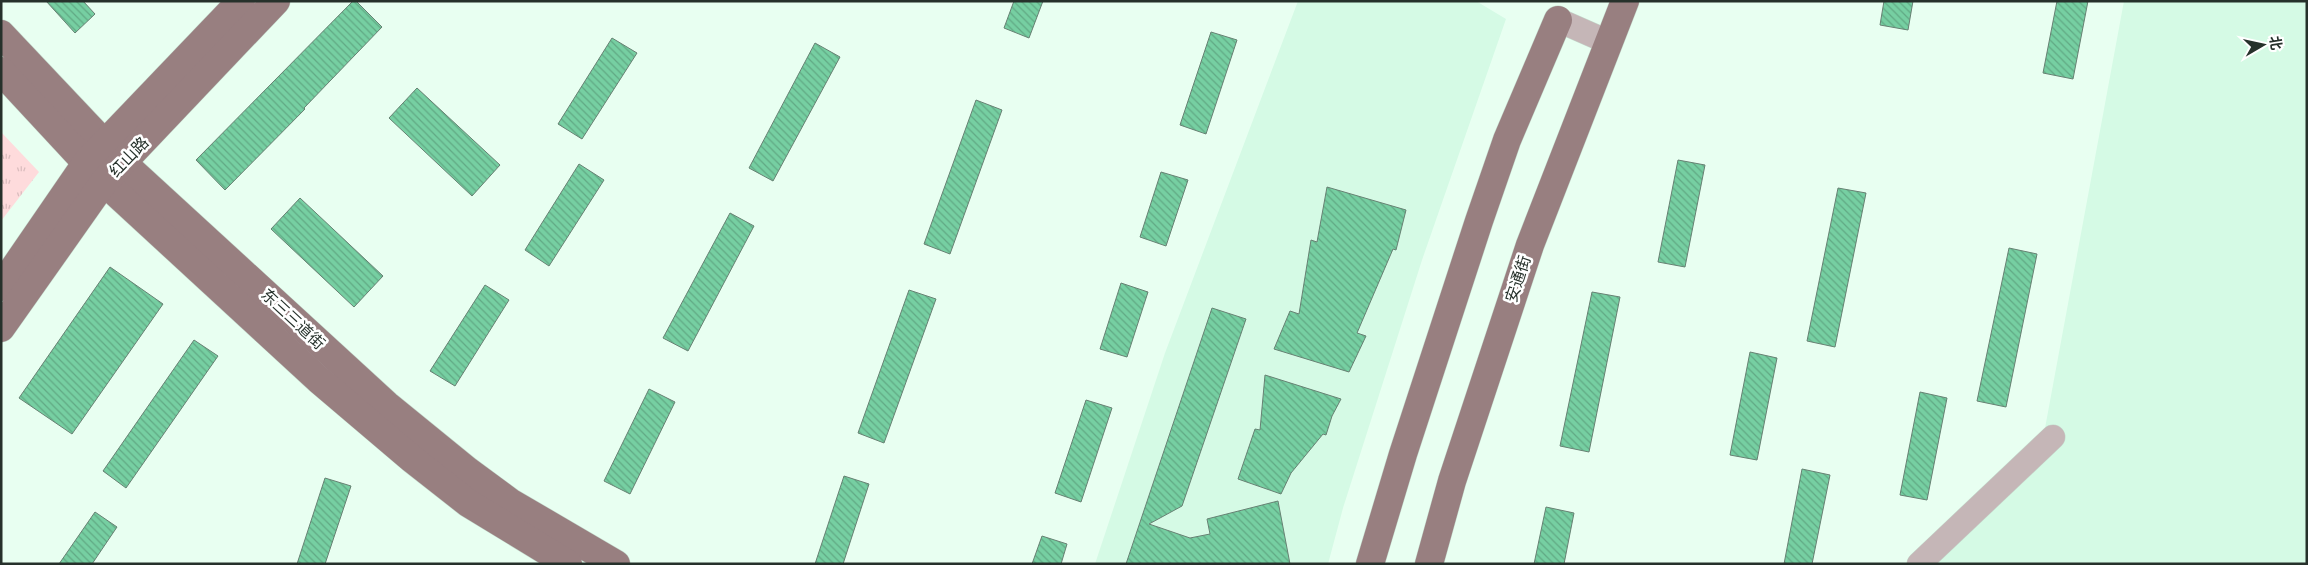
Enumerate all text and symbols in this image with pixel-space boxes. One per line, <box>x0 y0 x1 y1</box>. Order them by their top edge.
north arrow <box>2238 20 2288 70</box>
text: 北 <box>2267 35 2285 51</box>
street label: 红山路 <box>105 133 153 181</box>
street label: 安通街 <box>1502 253 1534 305</box>
street label: 东三三道街 <box>257 285 329 353</box>

